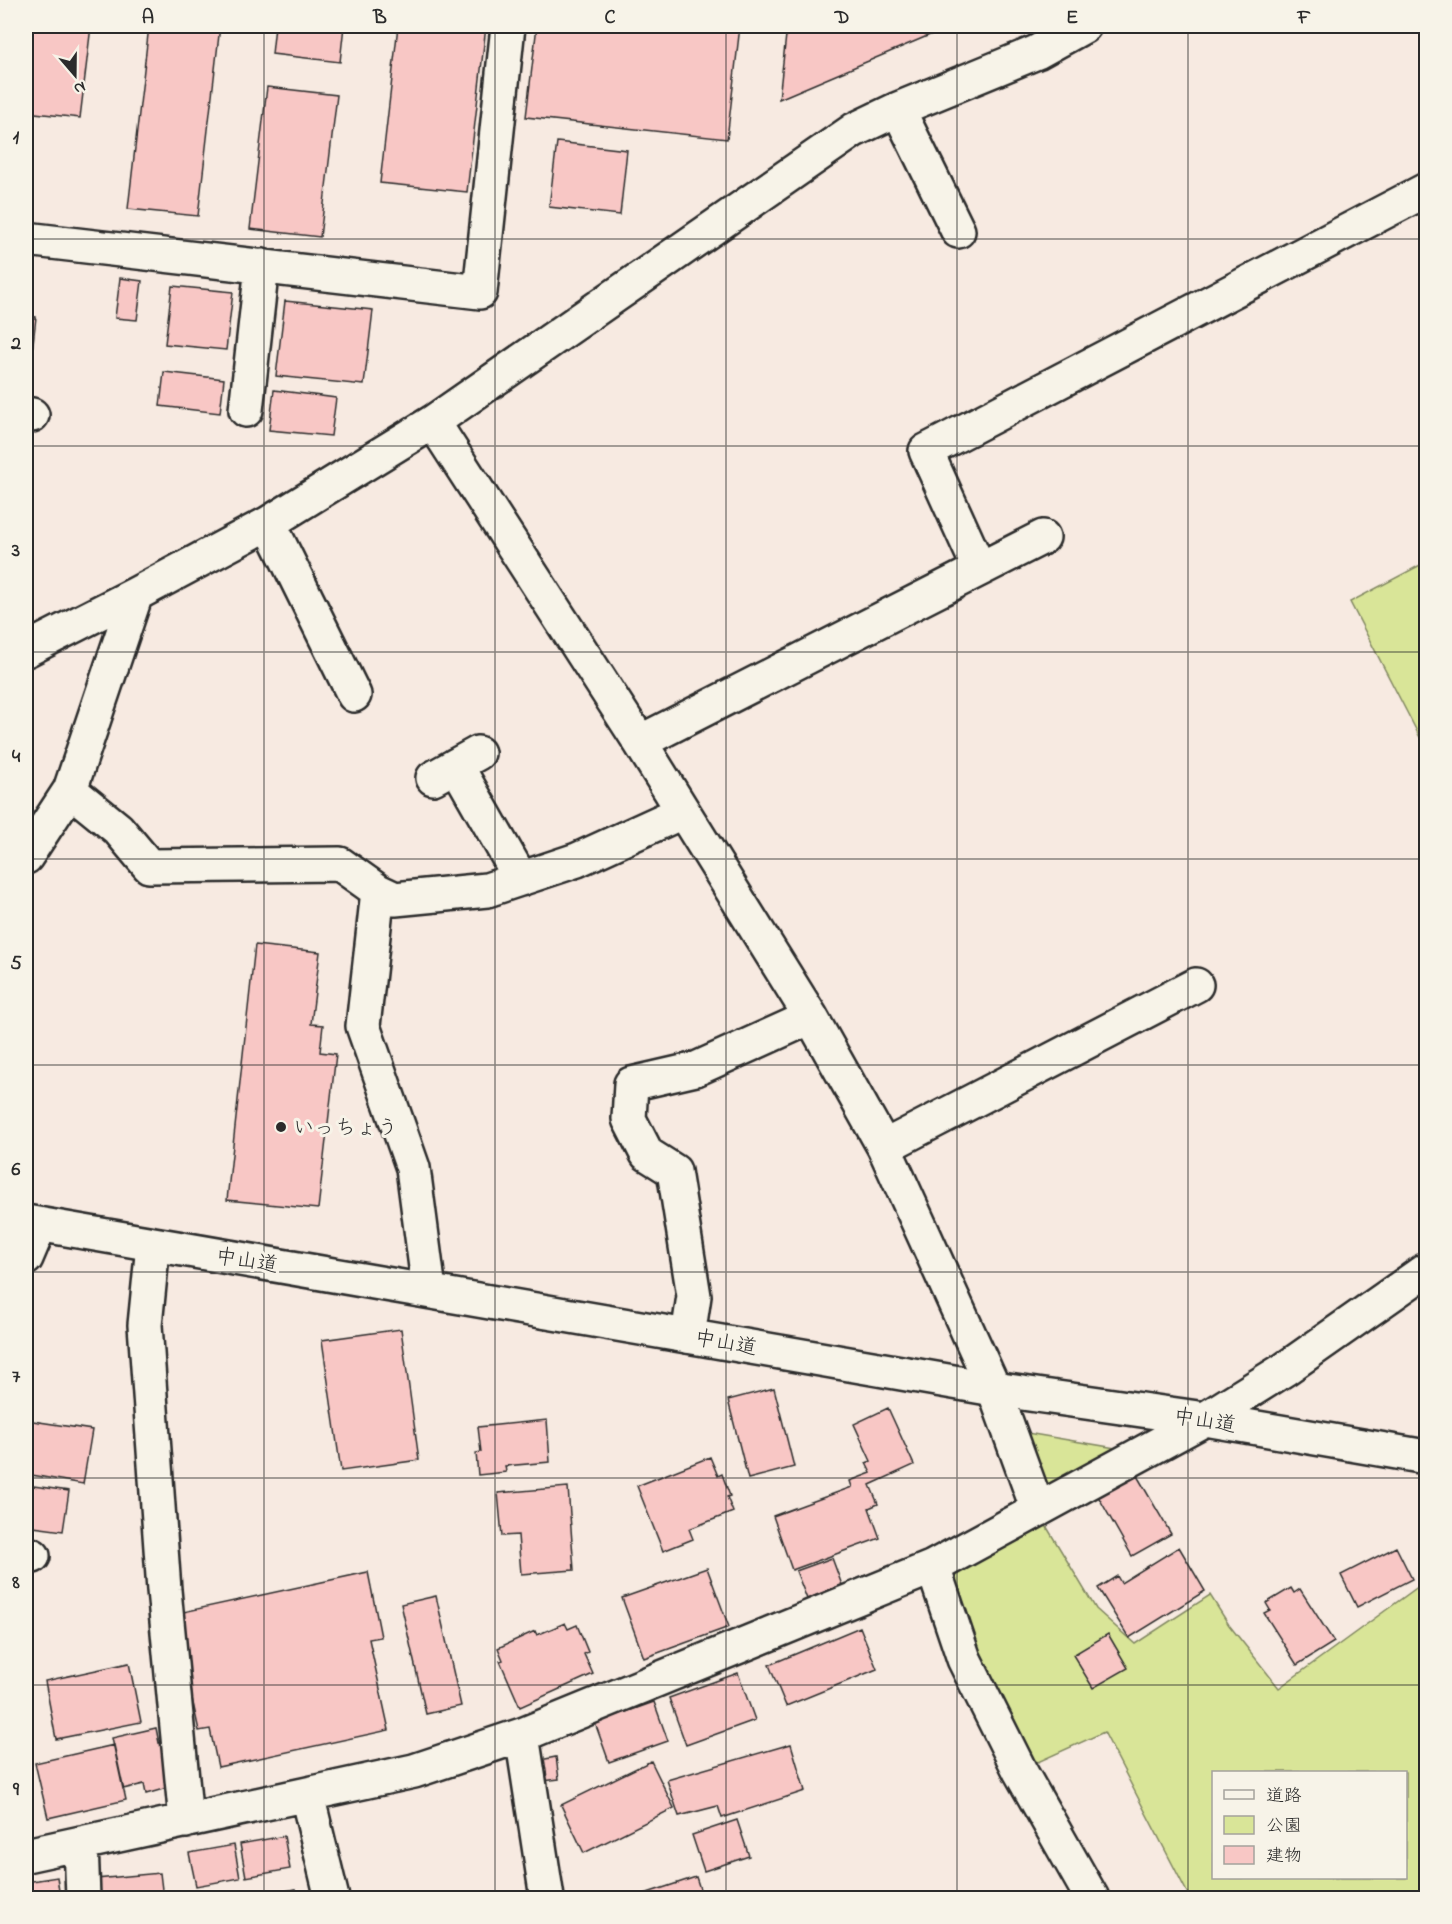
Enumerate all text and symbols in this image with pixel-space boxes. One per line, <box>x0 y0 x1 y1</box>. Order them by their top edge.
text: A <box>142 4 154 33</box>
text: B <box>372 4 387 33</box>
text: C <box>605 4 616 33</box>
text: D <box>834 4 849 33</box>
text: E <box>1066 4 1078 33</box>
text: F <box>1297 4 1311 33</box>
north arrow <box>45 45 105 105</box>
text: N <box>70 74 89 100</box>
text: 1 <box>13 124 20 153</box>
text: 2 <box>10 330 21 359</box>
text: 3 <box>11 537 20 566</box>
text: 4 <box>12 743 21 772</box>
text: 5 <box>10 950 22 979</box>
place label: いっちょう <box>293 1114 398 1144</box>
marker: いっちょう <box>274 1120 288 1134</box>
text: 6 <box>12 1156 21 1185</box>
street label: 中山道 <box>213 1242 280 1282</box>
street label: 中山道 <box>692 1324 759 1364</box>
text: 7 <box>12 1363 21 1392</box>
street label: 中山道 <box>1171 1402 1238 1442</box>
text: 8 <box>11 1569 20 1598</box>
legend <box>1212 1771 1407 1879</box>
text: 9 <box>12 1776 20 1805</box>
text: 道路 <box>1266 1784 1302 1810</box>
text: 公園 <box>1266 1814 1302 1840</box>
text: 建物 <box>1266 1844 1302 1870</box>

